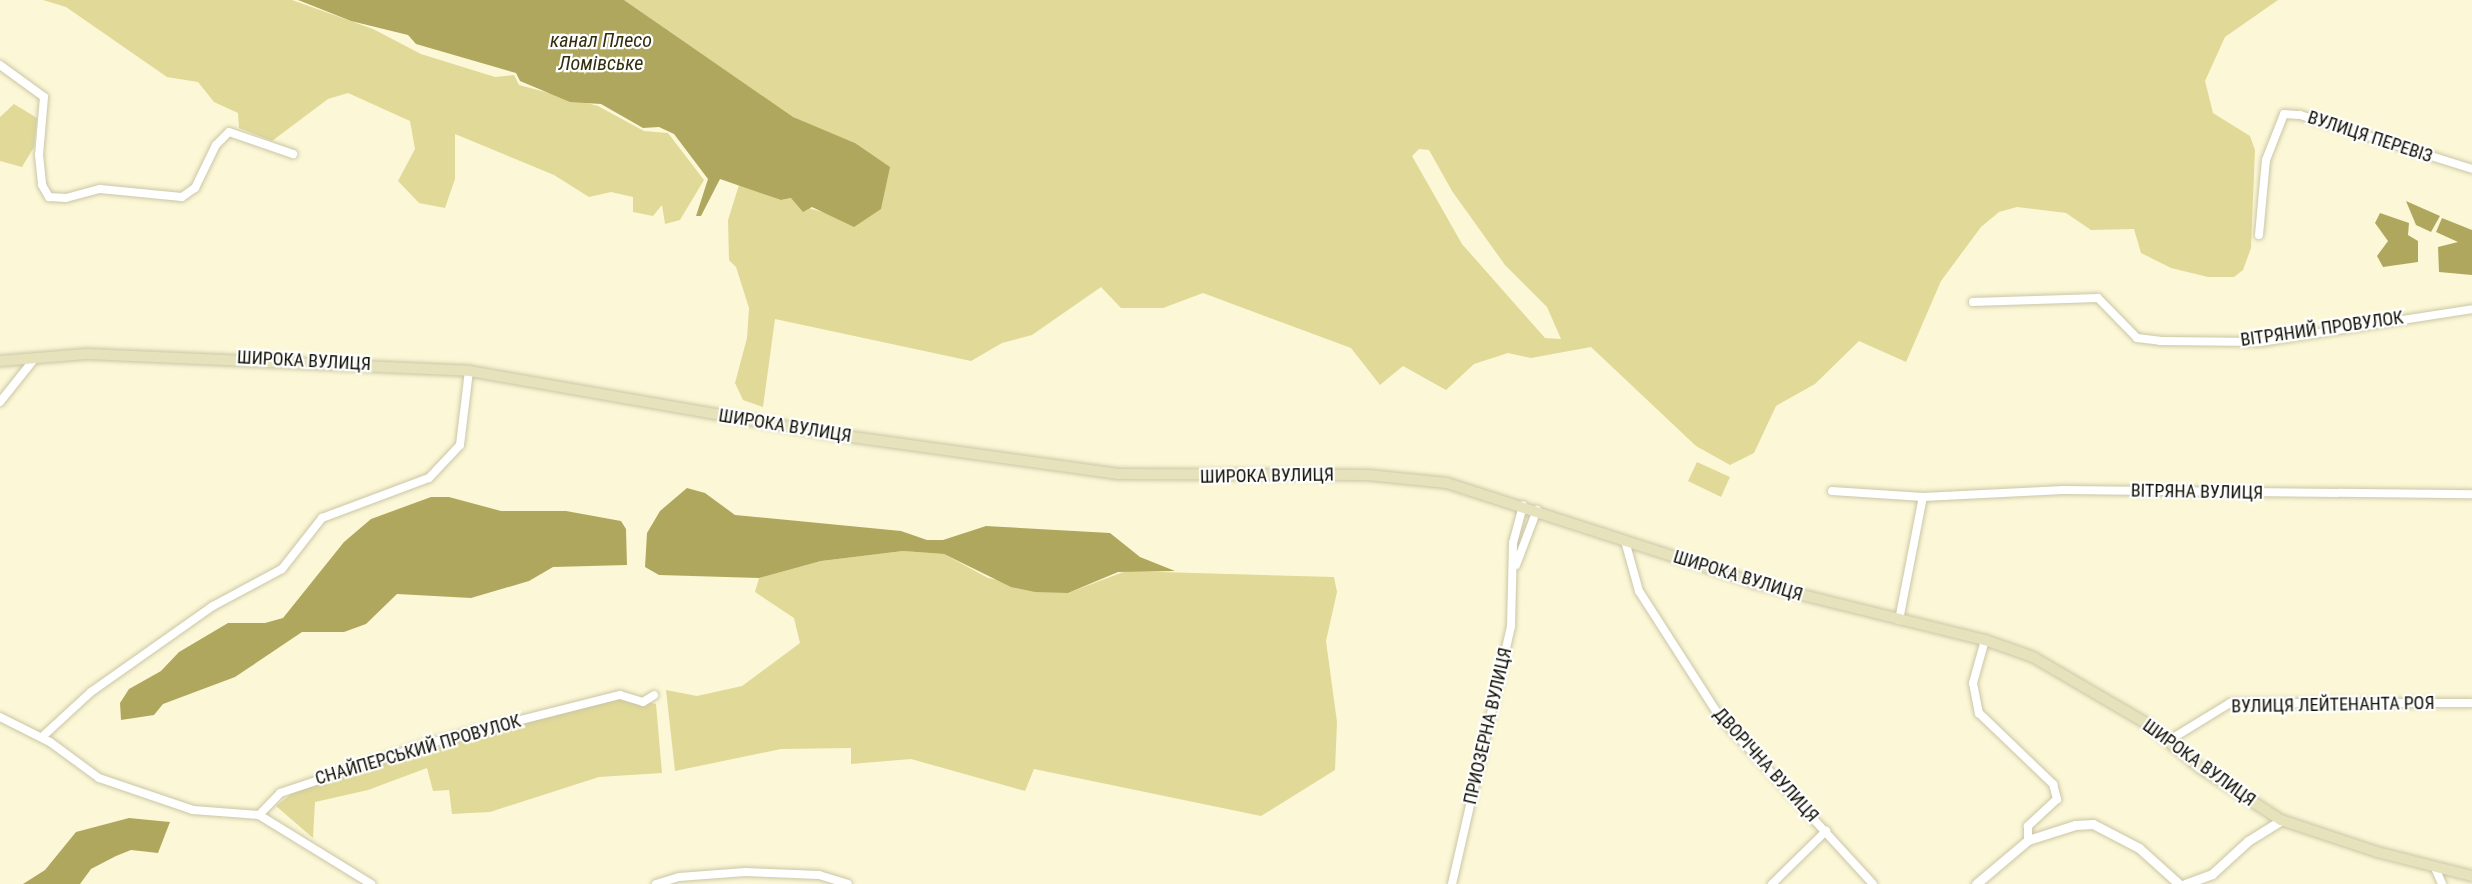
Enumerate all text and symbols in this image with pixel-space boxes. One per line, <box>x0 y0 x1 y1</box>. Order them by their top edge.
water label: канал Плесо Ломівське <box>550 28 652 75</box>
street label: ВУЛИЦЯ ПЕРЕВІЗ <box>2305 107 2435 167</box>
street label: ВІТРЯНИЙ ПРОВУЛОК <box>2239 307 2405 351</box>
street label: ШИРОКА ВУЛИЦЯ <box>236 347 372 375</box>
street label: ШИРОКА ВУЛИЦЯ <box>717 405 853 447</box>
street label: ШИРОКА ВУЛИЦЯ <box>1200 464 1334 488</box>
street label: ВІТРЯНА ВУЛИЦЯ <box>2131 480 2263 504</box>
street label: ШИРОКА ВУЛИЦЯ <box>1671 546 1805 606</box>
street label: ПРИОЗЕРНА ВУЛИЦЯ <box>1459 646 1517 806</box>
street label: ВУЛИЦЯ ЛЕЙТЕНАНТА РОЯ <box>2231 692 2435 718</box>
street label: ДВОРІЧНА ВУЛИЦЯ <box>1709 703 1823 827</box>
street label: СНАЙПЕРСЬКИЙ ПРОВУЛОК <box>313 710 523 790</box>
street label: ШИРОКА ВУЛИЦЯ <box>2138 715 2260 811</box>

